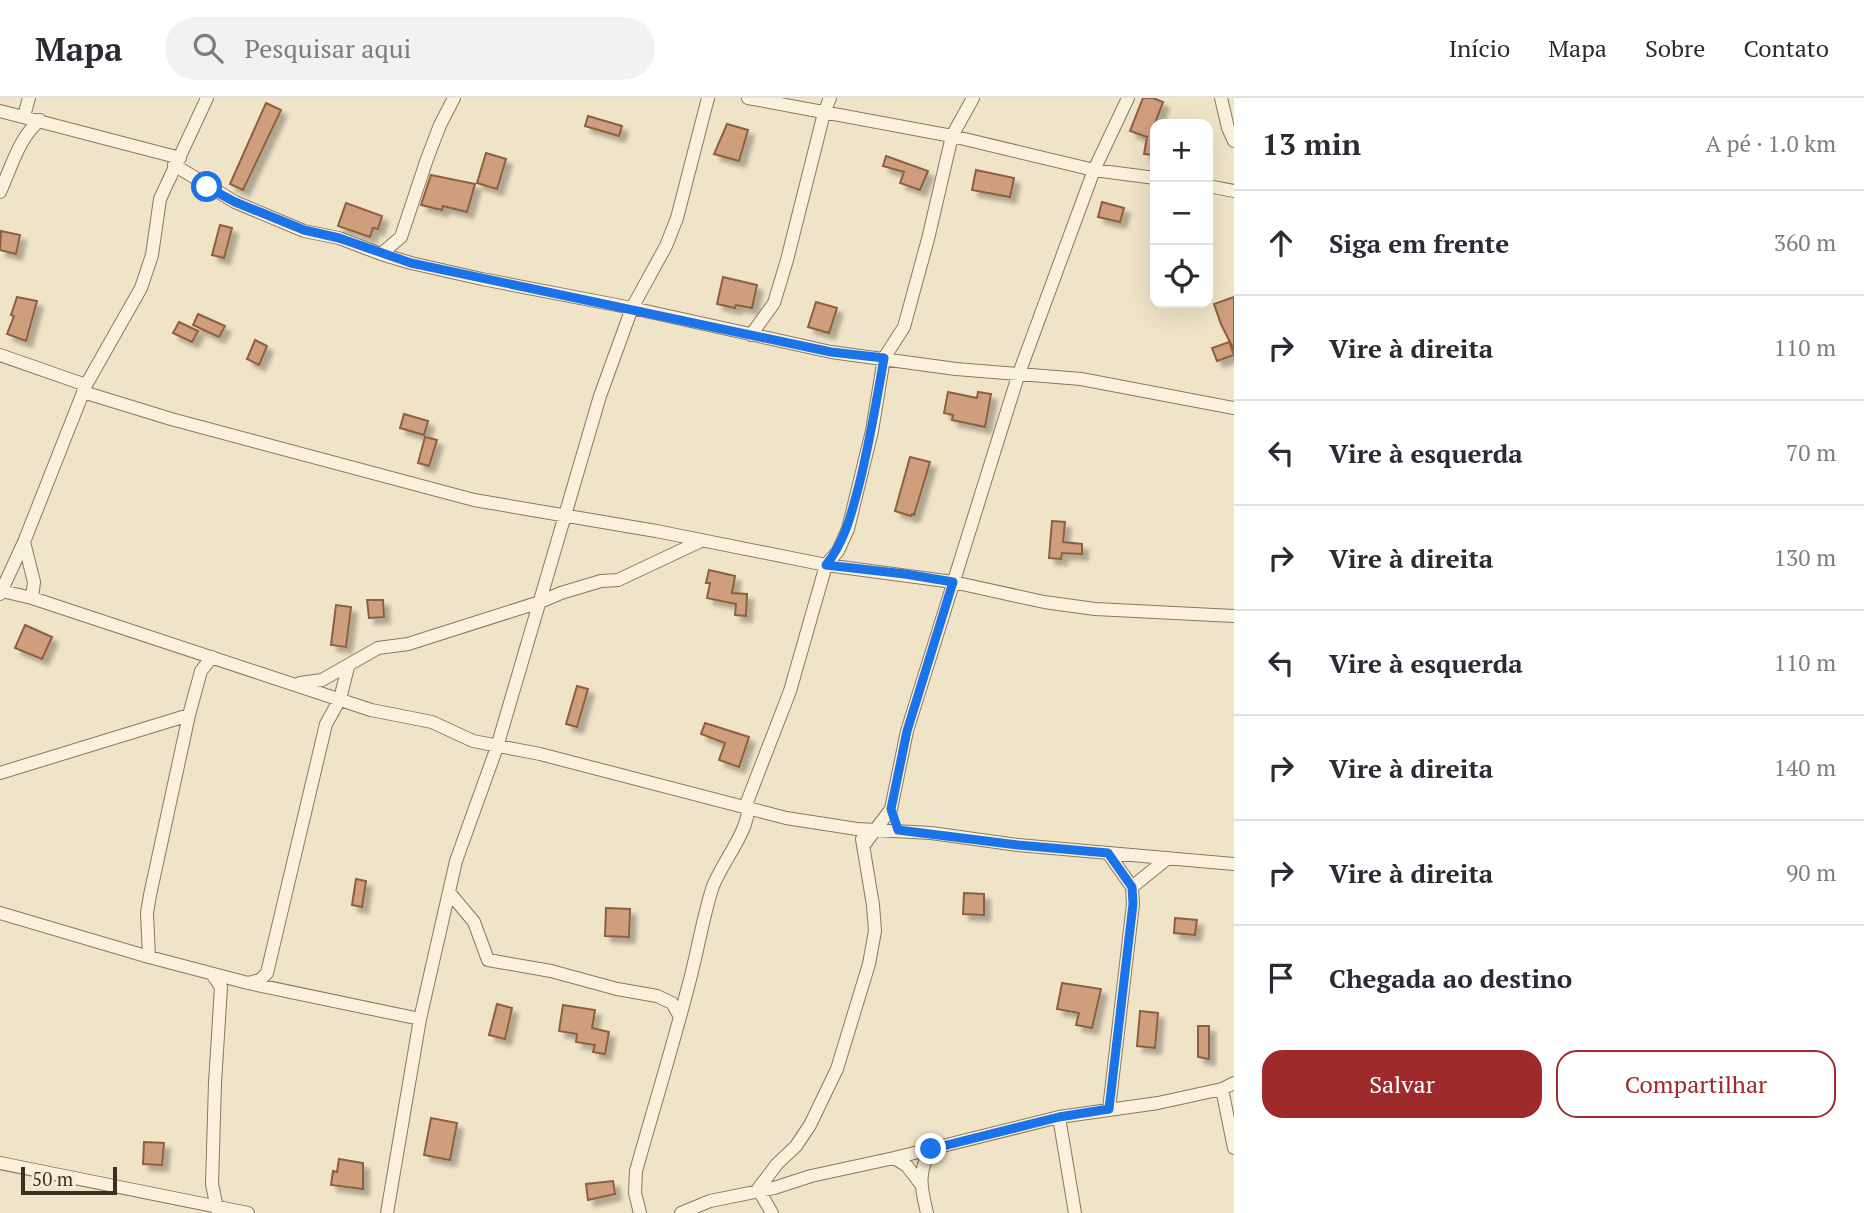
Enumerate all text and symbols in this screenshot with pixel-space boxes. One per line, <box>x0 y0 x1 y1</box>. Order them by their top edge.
search box <box>165 17 655 80</box>
text: Mapa <box>35 27 123 70</box>
icon: search <box>189 29 227 67</box>
text: Pesquisar aqui <box>245 31 411 65</box>
text: Início <box>1449 32 1510 64</box>
text: Mapa <box>1548 32 1607 64</box>
text: Sobre <box>1645 32 1705 64</box>
text: Contato <box>1743 32 1829 64</box>
map controls <box>1150 119 1213 308</box>
button: + <box>1150 119 1213 182</box>
text: 13 min <box>1262 124 1361 164</box>
text: A pé · 1.0 km <box>1706 128 1836 159</box>
route start <box>191 171 222 202</box>
button: − <box>1150 182 1213 245</box>
icon: ahead <box>1262 224 1300 262</box>
text: Siga em frente <box>1329 226 1509 260</box>
text: 360 m <box>1774 227 1836 258</box>
button: locate <box>1150 245 1213 308</box>
icon: right <box>1262 329 1300 367</box>
text: Vire à direita <box>1329 331 1493 365</box>
text: 110 m <box>1774 332 1836 363</box>
icon: left <box>1262 434 1300 472</box>
text: Vire à esquerda <box>1329 436 1523 470</box>
text: 70 m <box>1786 437 1836 468</box>
icon: right <box>1262 539 1300 577</box>
text: Vire à direita <box>1329 541 1493 575</box>
text: 130 m <box>1774 542 1836 573</box>
icon: left <box>1262 644 1300 682</box>
text: Vire à esquerda <box>1329 646 1523 680</box>
text: 110 m <box>1774 647 1836 678</box>
icon: right <box>1262 749 1300 787</box>
text: Vire à direita <box>1329 751 1493 785</box>
text: 140 m <box>1774 752 1836 783</box>
icon: right <box>1262 854 1300 892</box>
text: Vire à direita <box>1329 856 1493 890</box>
text: 90 m <box>1786 857 1836 888</box>
icon: arrive <box>1262 959 1300 997</box>
text: Chegada ao destino <box>1329 961 1572 995</box>
button: Salvar <box>1262 1050 1542 1118</box>
button: Compartilhar <box>1556 1050 1836 1118</box>
route end <box>915 1133 946 1164</box>
scale bar <box>21 1164 117 1196</box>
text: 50 m <box>32 1166 73 1191</box>

